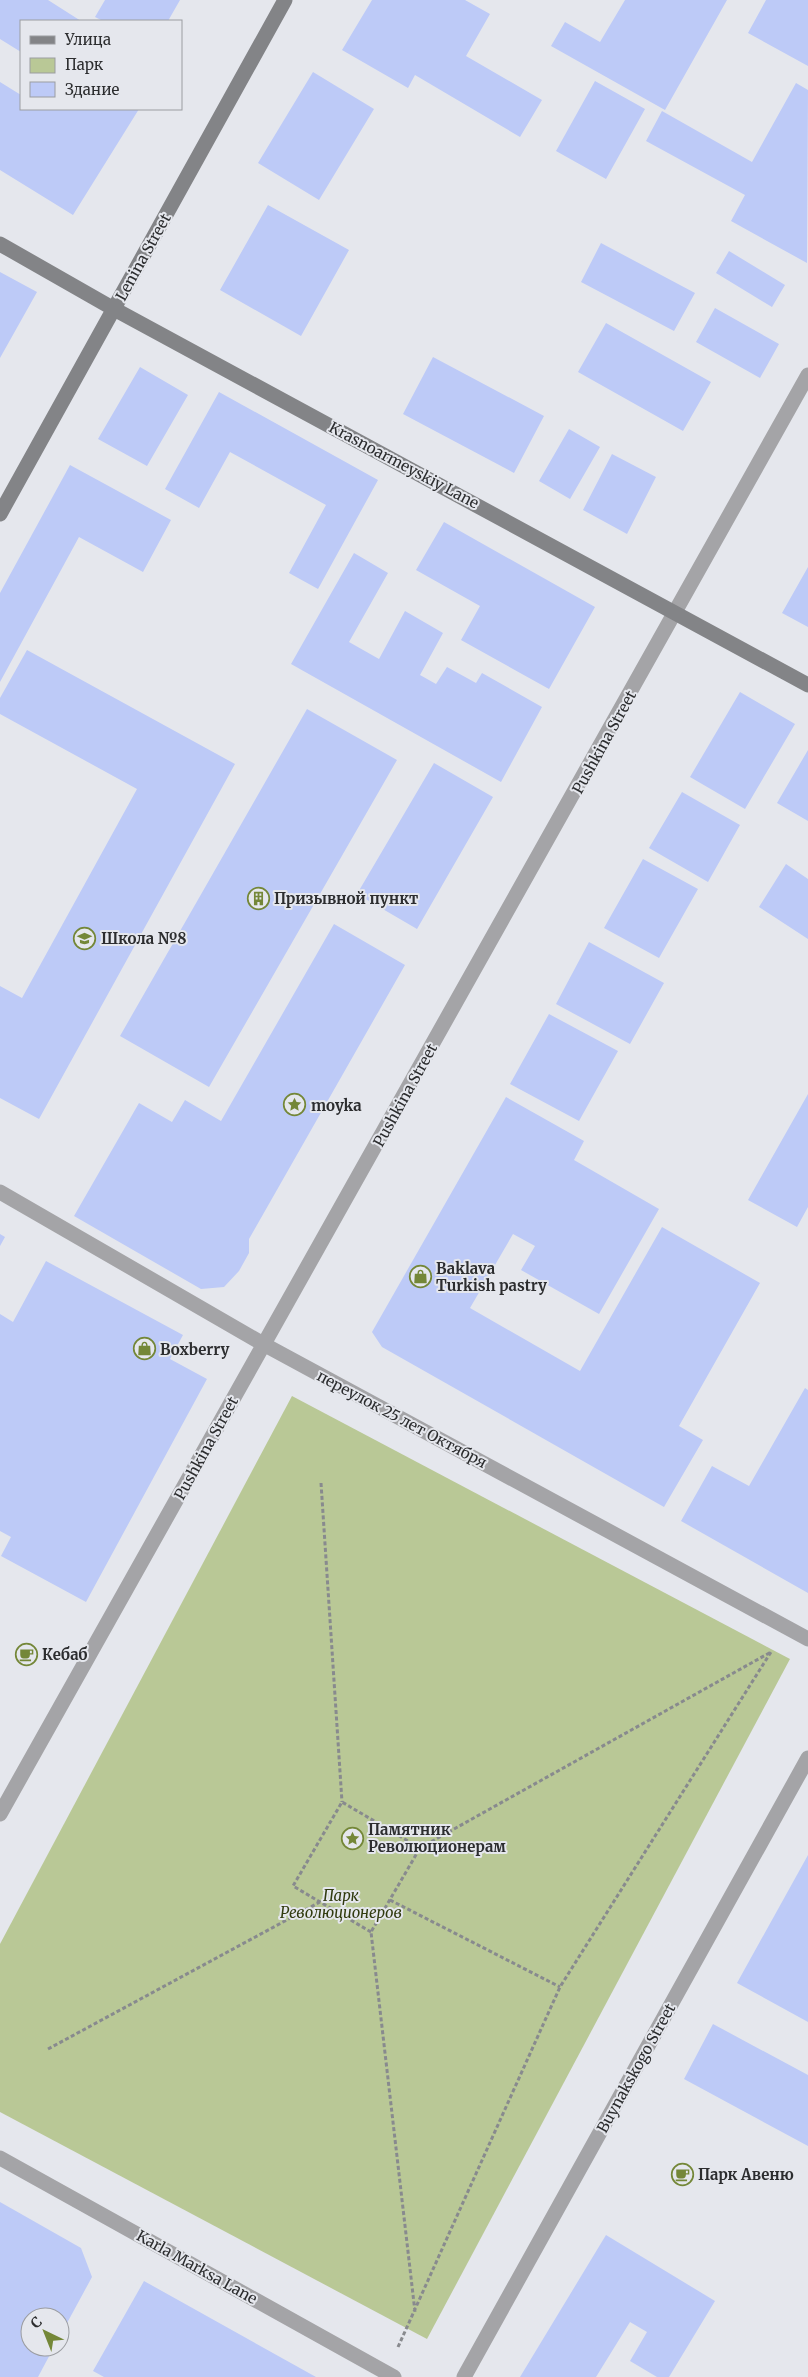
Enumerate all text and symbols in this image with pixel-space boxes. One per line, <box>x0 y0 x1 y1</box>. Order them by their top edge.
legend <box>20 20 182 110</box>
text: Улица <box>64 30 111 49</box>
text: Парк <box>65 55 104 74</box>
text: Здание <box>65 80 119 99</box>
street label: Lenina Street <box>111 210 175 304</box>
street label: Krasnoarmeyskiy Lane <box>326 417 482 513</box>
street label: Pushkina Street <box>568 687 640 797</box>
building icon: Призывной пункт <box>246 886 270 910</box>
place label: Призывной пункт <box>274 889 418 908</box>
school or university icon: Школа №8 <box>73 926 97 950</box>
place label: Школа №8 <box>101 929 187 948</box>
street label: Pushkina Street <box>369 1040 441 1150</box>
place icon: moyka <box>283 1093 307 1117</box>
place label: moyka <box>311 1096 362 1115</box>
place label: Baklava Turkish pastry <box>436 1259 547 1295</box>
shop icon: Baklava Turkish pastry <box>408 1265 432 1289</box>
shop icon: Boxberry <box>132 1337 156 1361</box>
place label: Boxberry <box>160 1340 230 1359</box>
street label: переулок 25 лет Октября <box>314 1366 490 1472</box>
street label: Pushkina Street <box>170 1393 242 1503</box>
cafe icon: Кебаб <box>14 1642 38 1666</box>
place label: Кебаб <box>42 1645 88 1664</box>
place label: Памятник Революционерам <box>368 1820 506 1856</box>
place icon: Памятник Революционерам <box>340 1826 364 1850</box>
park label: Парк Революционеров <box>280 1886 402 1922</box>
street label: Buynakskogo Street <box>593 2000 679 2136</box>
cafe icon: Парк Авеню <box>670 2162 694 2186</box>
place label: Парк Авеню <box>698 2165 794 2184</box>
street label: Karla Marksa Lane <box>133 2226 261 2308</box>
north arrow <box>20 2307 70 2357</box>
text: С <box>27 2313 46 2332</box>

